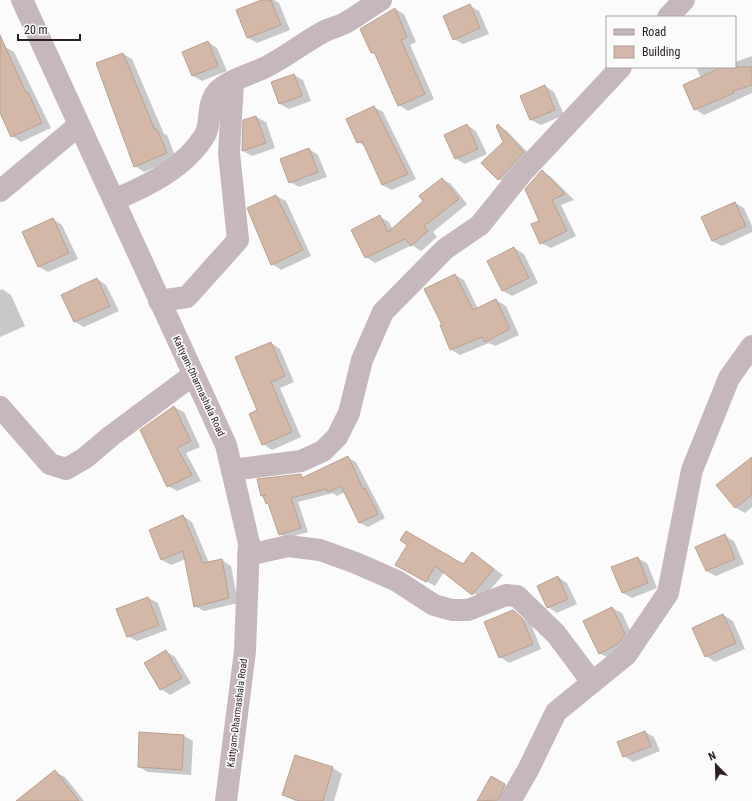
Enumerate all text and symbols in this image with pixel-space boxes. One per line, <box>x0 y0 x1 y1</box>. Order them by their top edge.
scale bar <box>18 16 80 42</box>
legend <box>606 16 736 68</box>
text: 20 m <box>24 23 48 37</box>
text: Road <box>642 25 666 39</box>
text: Building <box>642 45 680 59</box>
street label: Kattyam-Dharmashala Road <box>171 334 227 438</box>
street label: Kattyam-Dharmashala Road <box>225 658 249 768</box>
north arrow <box>696 745 736 785</box>
text: N <box>707 749 718 764</box>

